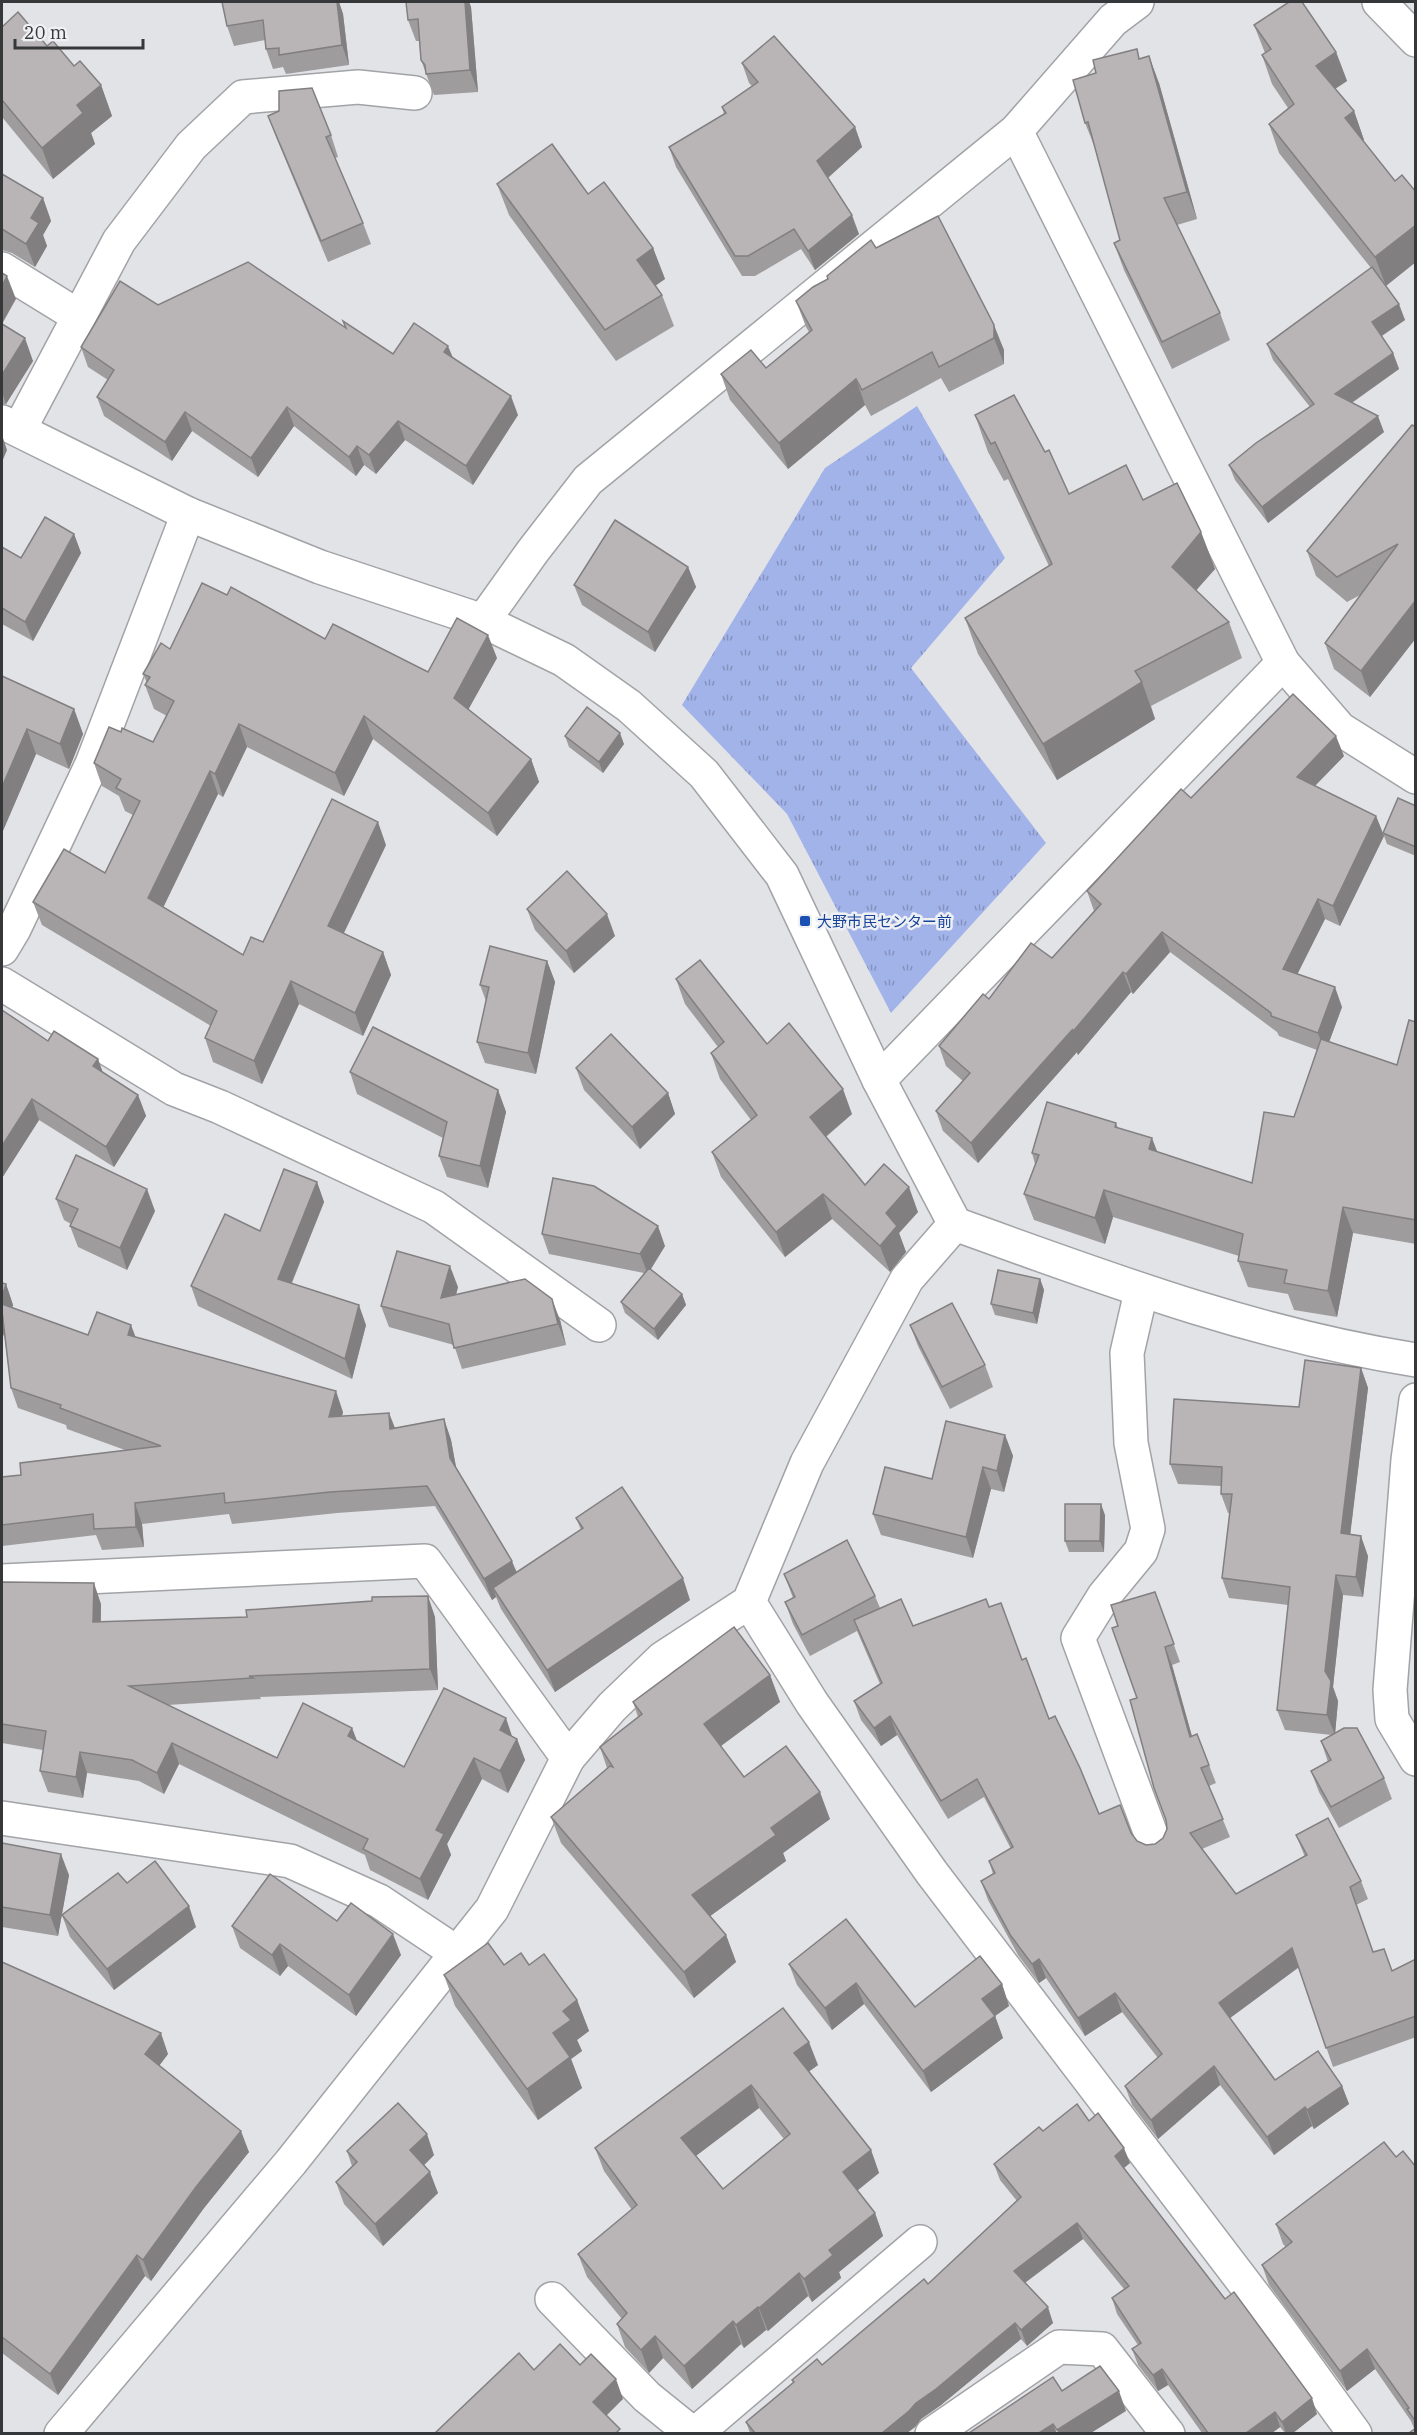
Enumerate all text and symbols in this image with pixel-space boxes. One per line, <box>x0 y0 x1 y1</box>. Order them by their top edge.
scale bar <box>15 12 142 50</box>
text: 20 m <box>24 21 67 44</box>
place label: 大野市民センター前 <box>817 912 952 931</box>
marker: 大野市民センター前 <box>798 914 812 928</box>

